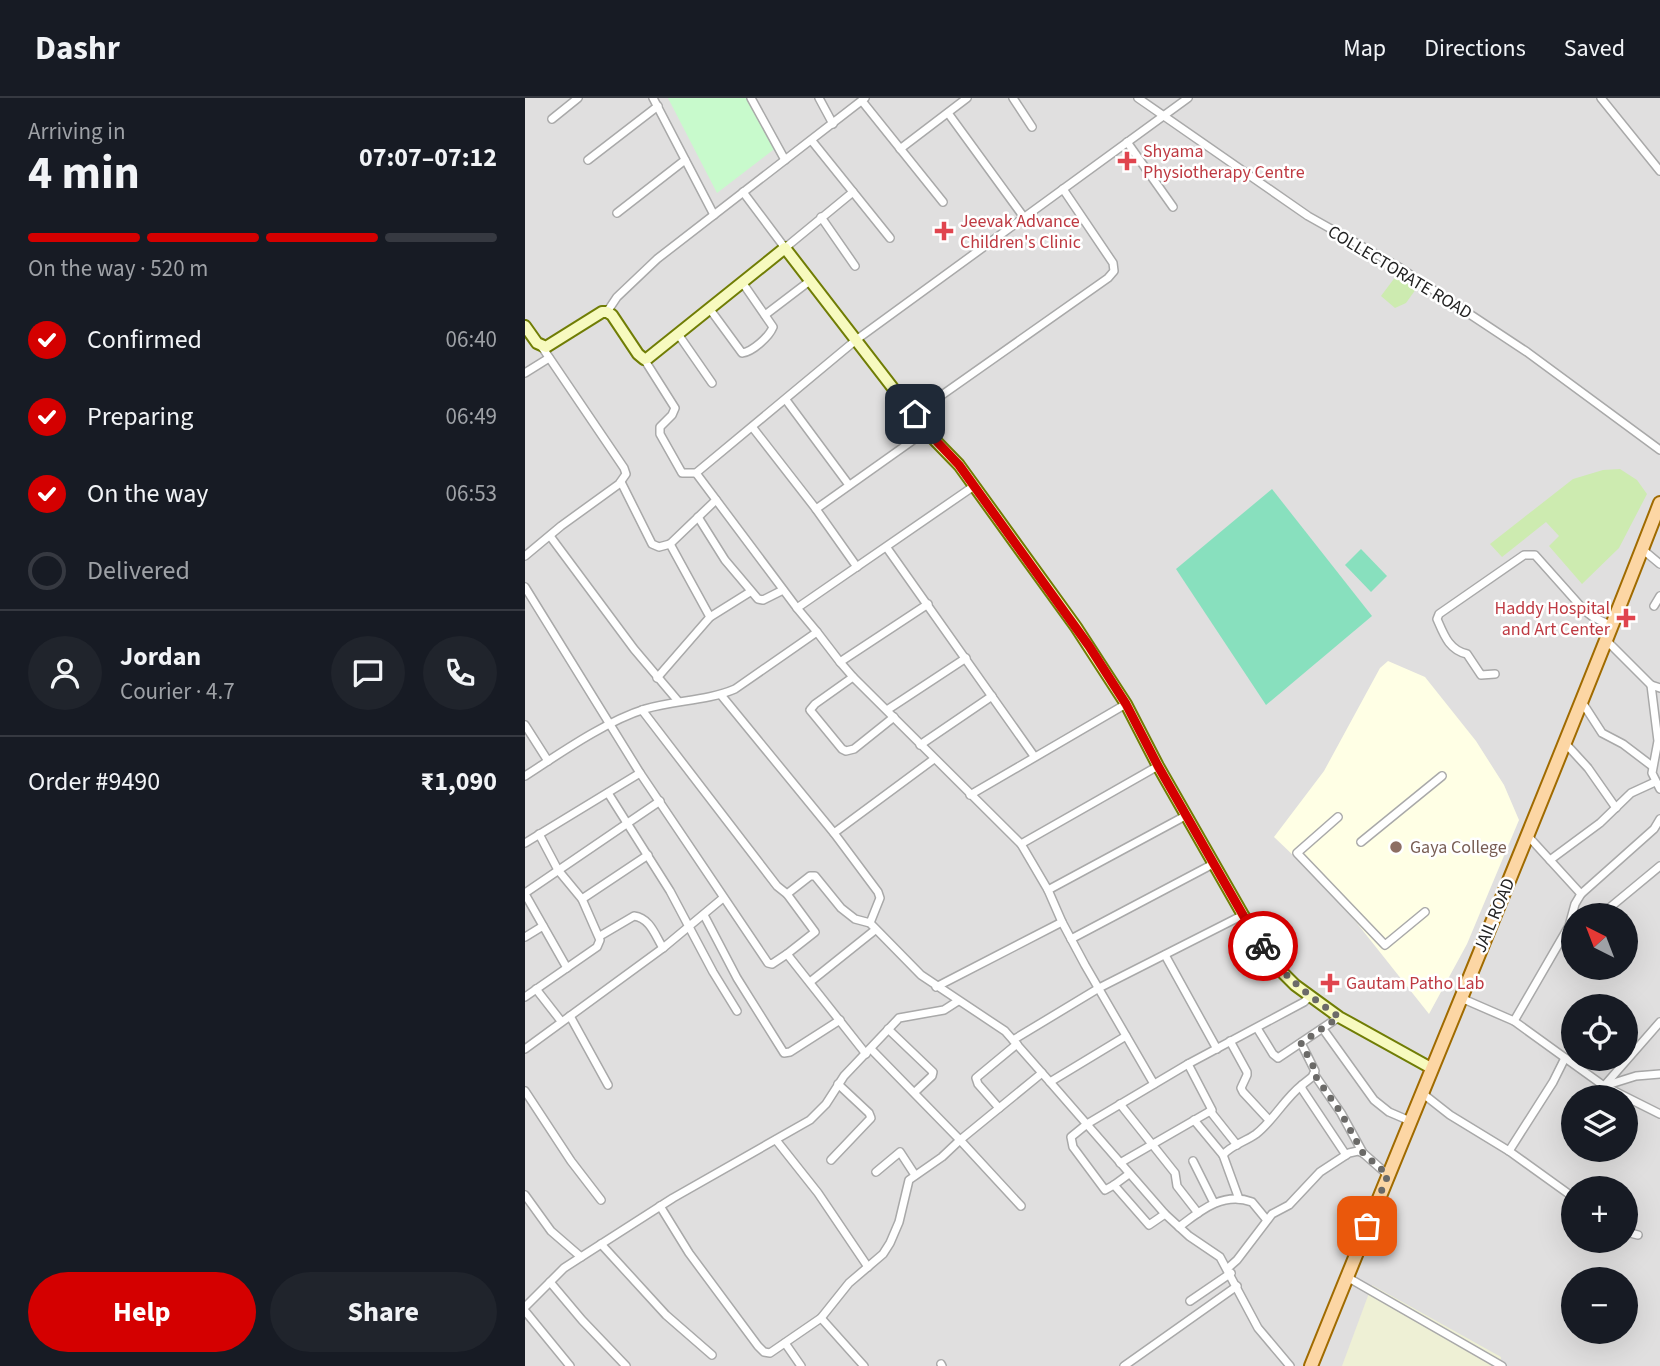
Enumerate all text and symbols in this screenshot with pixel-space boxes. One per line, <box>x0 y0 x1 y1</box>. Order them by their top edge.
text: Dashr <box>35 25 120 72</box>
text: Map <box>1343 31 1386 66</box>
text: Directions <box>1424 31 1526 66</box>
text: Saved <box>1564 31 1625 66</box>
text: Arriving in <box>28 115 126 148</box>
text: 07:07–07:12 <box>359 139 497 176</box>
place label: Shyama Physiotherapy Centre <box>1143 139 1305 185</box>
text: 4 min <box>28 141 140 206</box>
marker: Shyama Physiotherapy Centre <box>1117 151 1137 171</box>
place label: Jeevak Advance Children's Clinic <box>960 209 1081 255</box>
street label: COLLECTORATE ROAD <box>1323 219 1477 325</box>
marker: Jeevak Advance Children's Clinic <box>934 221 954 241</box>
text: On the way · 520 m <box>28 252 208 285</box>
icon: check <box>28 321 66 359</box>
text: Confirmed <box>87 321 202 358</box>
text: 06:40 <box>446 323 497 356</box>
pin <box>885 384 945 444</box>
icon: home <box>896 395 934 433</box>
icon: check <box>28 398 66 436</box>
text: Preparing <box>87 398 193 435</box>
text: 06:49 <box>446 400 497 433</box>
icon: check <box>28 475 66 513</box>
text: On the way <box>87 475 208 512</box>
text: 06:53 <box>446 477 497 510</box>
text: Delivered <box>87 552 190 589</box>
place label: Haddy Hospital and Art Center <box>1494 596 1611 642</box>
marker: Haddy Hospital and Art Center <box>1616 608 1636 628</box>
button: person <box>28 636 102 710</box>
button: chat <box>331 636 405 710</box>
button: phone <box>423 636 497 710</box>
text: Jordan <box>120 638 201 675</box>
text: Courier · 4.7 <box>120 675 235 708</box>
text: Order #9490 <box>28 763 160 800</box>
text: ₹1,090 <box>421 763 497 800</box>
place label: Gaya College <box>1410 835 1507 860</box>
marker: Gaya College <box>1388 839 1404 855</box>
street label: JAIL ROAD <box>1468 874 1521 956</box>
north arrow <box>1561 903 1638 980</box>
map controls <box>1561 903 1638 1344</box>
courier <box>1228 911 1298 981</box>
icon: bike <box>1244 927 1282 965</box>
place label: Gautam Patho Lab <box>1346 971 1485 996</box>
marker: Gautam Patho Lab <box>1320 973 1340 993</box>
button: locate <box>1561 994 1638 1071</box>
button: layers <box>1561 1085 1638 1162</box>
button: + <box>1561 1176 1638 1253</box>
pin <box>1337 1196 1397 1256</box>
icon: bag <box>1348 1207 1386 1245</box>
button: − <box>1561 1267 1638 1344</box>
button: Help <box>28 1272 256 1352</box>
button: Share <box>270 1272 497 1352</box>

